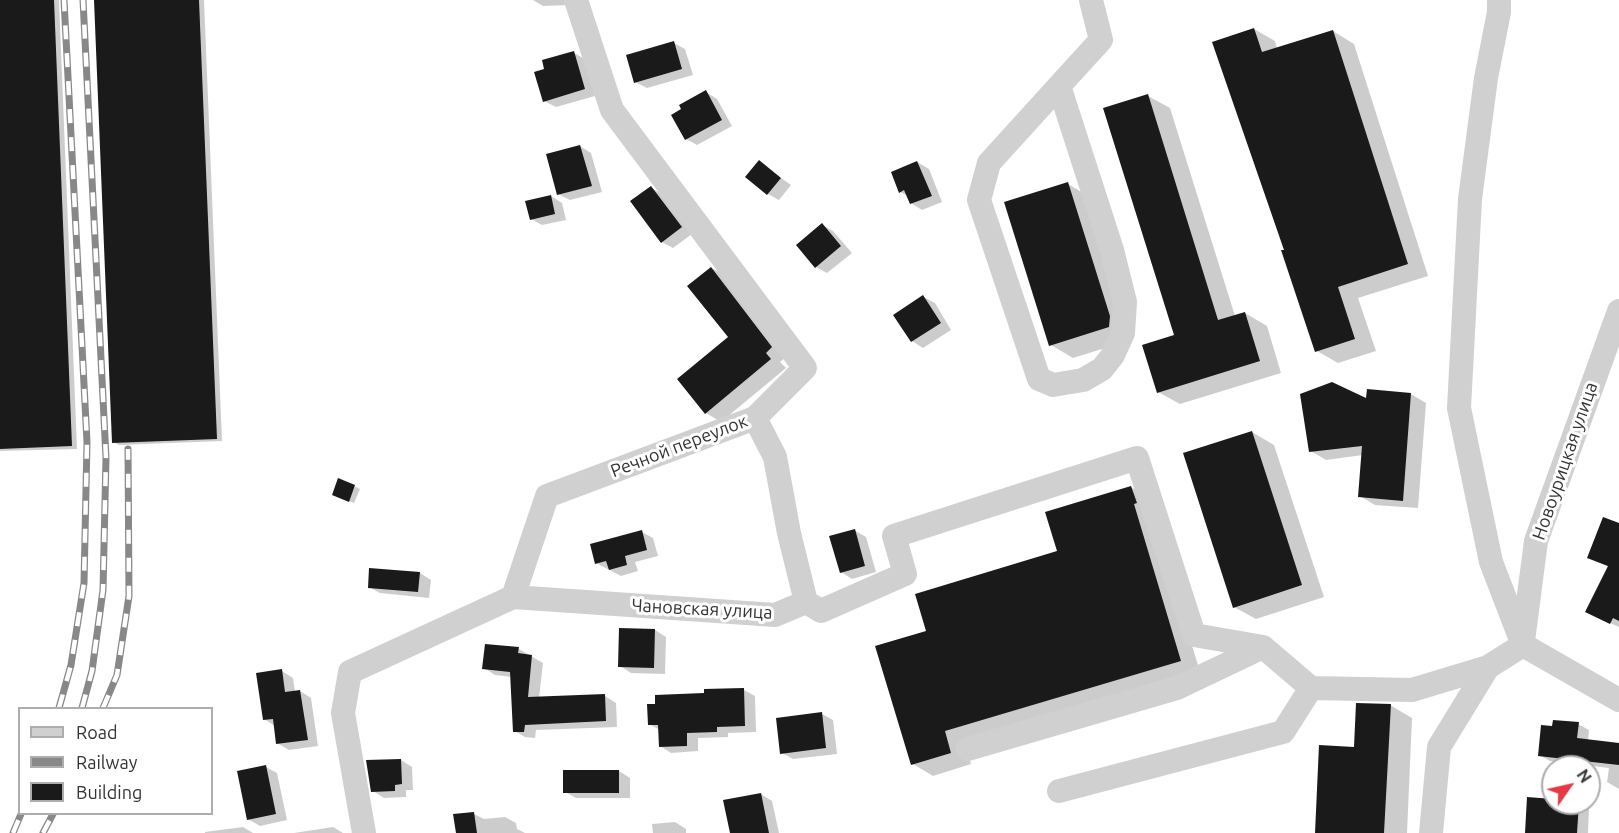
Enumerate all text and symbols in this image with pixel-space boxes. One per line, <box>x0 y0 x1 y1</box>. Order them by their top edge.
street label: Новоурицкая улица <box>1528 379 1602 543</box>
street label: Речной переулок <box>607 410 751 482</box>
street label: Чановская улица <box>631 595 773 623</box>
legend <box>18 707 213 815</box>
text: Road <box>76 722 118 742</box>
text: Railway <box>76 752 137 772</box>
north arrow <box>1541 755 1601 815</box>
text: N <box>1573 766 1595 786</box>
text: Building <box>76 782 142 802</box>

